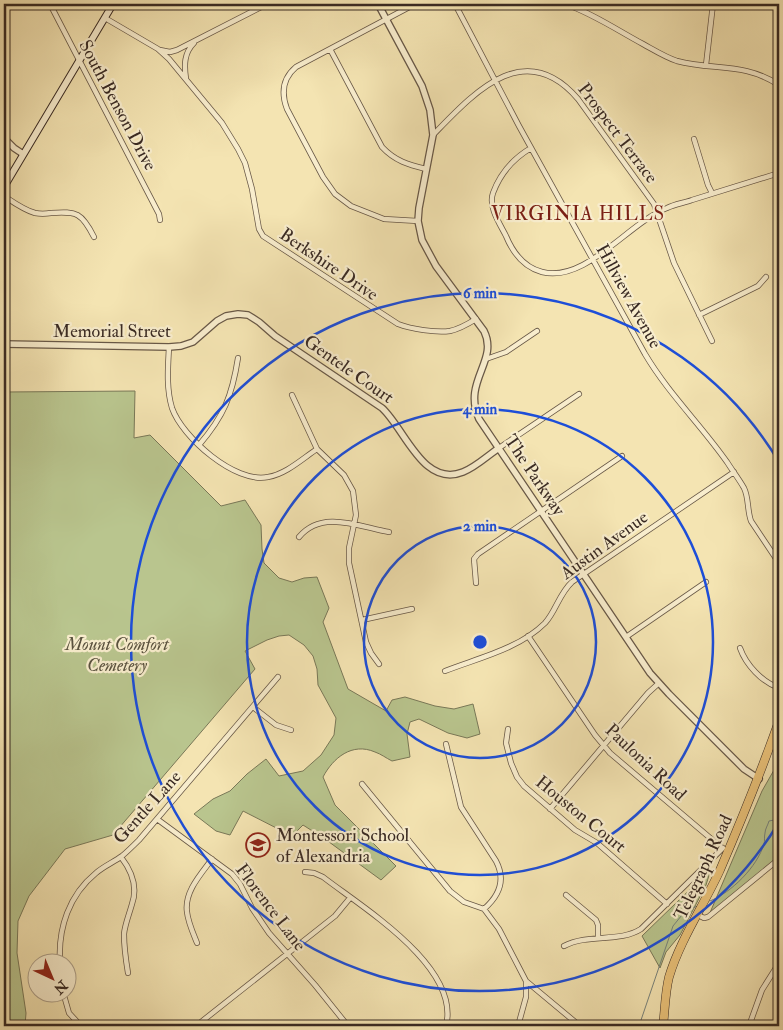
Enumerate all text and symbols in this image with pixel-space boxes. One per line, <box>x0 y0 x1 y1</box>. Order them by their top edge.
street label: South Benson Drive <box>73 36 162 175</box>
street label: Prospect Terrace <box>572 79 663 188</box>
district label: VIRGINIA HILLS <box>491 202 665 226</box>
street label: Berkshire Drive <box>275 223 383 306</box>
street label: Hillview Avenue <box>590 240 667 353</box>
text: 6 min <box>463 284 497 303</box>
street label: Memorial Street <box>53 320 171 343</box>
street label: Gentele Court <box>299 330 398 409</box>
text: 4 min <box>462 400 498 419</box>
street label: The Parkway <box>499 430 571 521</box>
street label: Austin Avenue <box>555 506 653 585</box>
text: 2 min <box>463 517 497 536</box>
park label: Mount Comfort Cemetery <box>64 633 170 677</box>
centre of rings <box>471 633 489 651</box>
street label: Paulonia Road <box>600 719 691 806</box>
street label: Gentle Lane <box>108 766 187 849</box>
street label: Houston Court <box>531 771 631 858</box>
street label: Telegraph Road <box>669 811 738 923</box>
place label: Montessori School of Alexandria <box>276 824 410 868</box>
school or university icon: Montessori School of Alexandria <box>245 832 271 858</box>
street label: Florence Lane <box>230 859 311 956</box>
north arrow <box>28 952 78 1002</box>
text: N <box>50 976 72 998</box>

